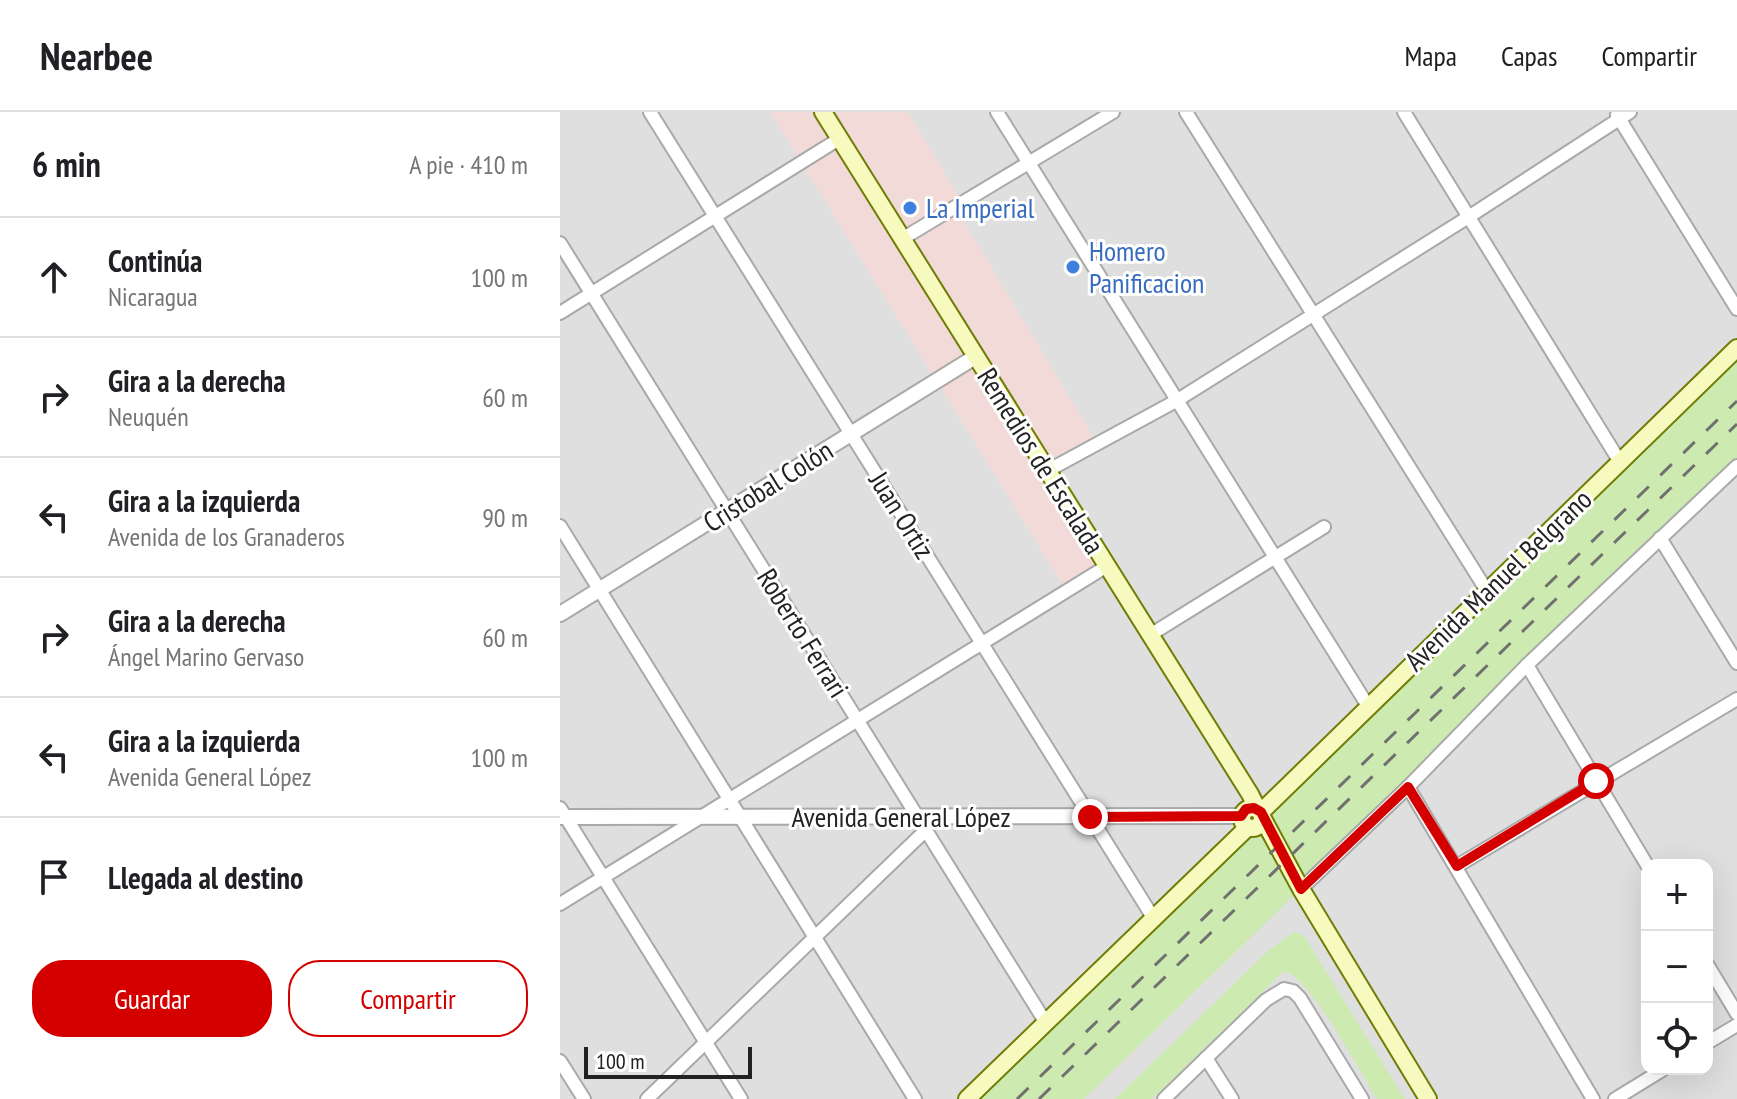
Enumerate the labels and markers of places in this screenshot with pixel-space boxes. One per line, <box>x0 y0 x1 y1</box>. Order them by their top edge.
place label: La Imperial <box>926 189 1035 226</box>
marker: La Imperial <box>901 199 919 217</box>
place label: Homero Panificacion <box>1089 232 1204 301</box>
marker: Homero Panificacion <box>1064 258 1082 276</box>

